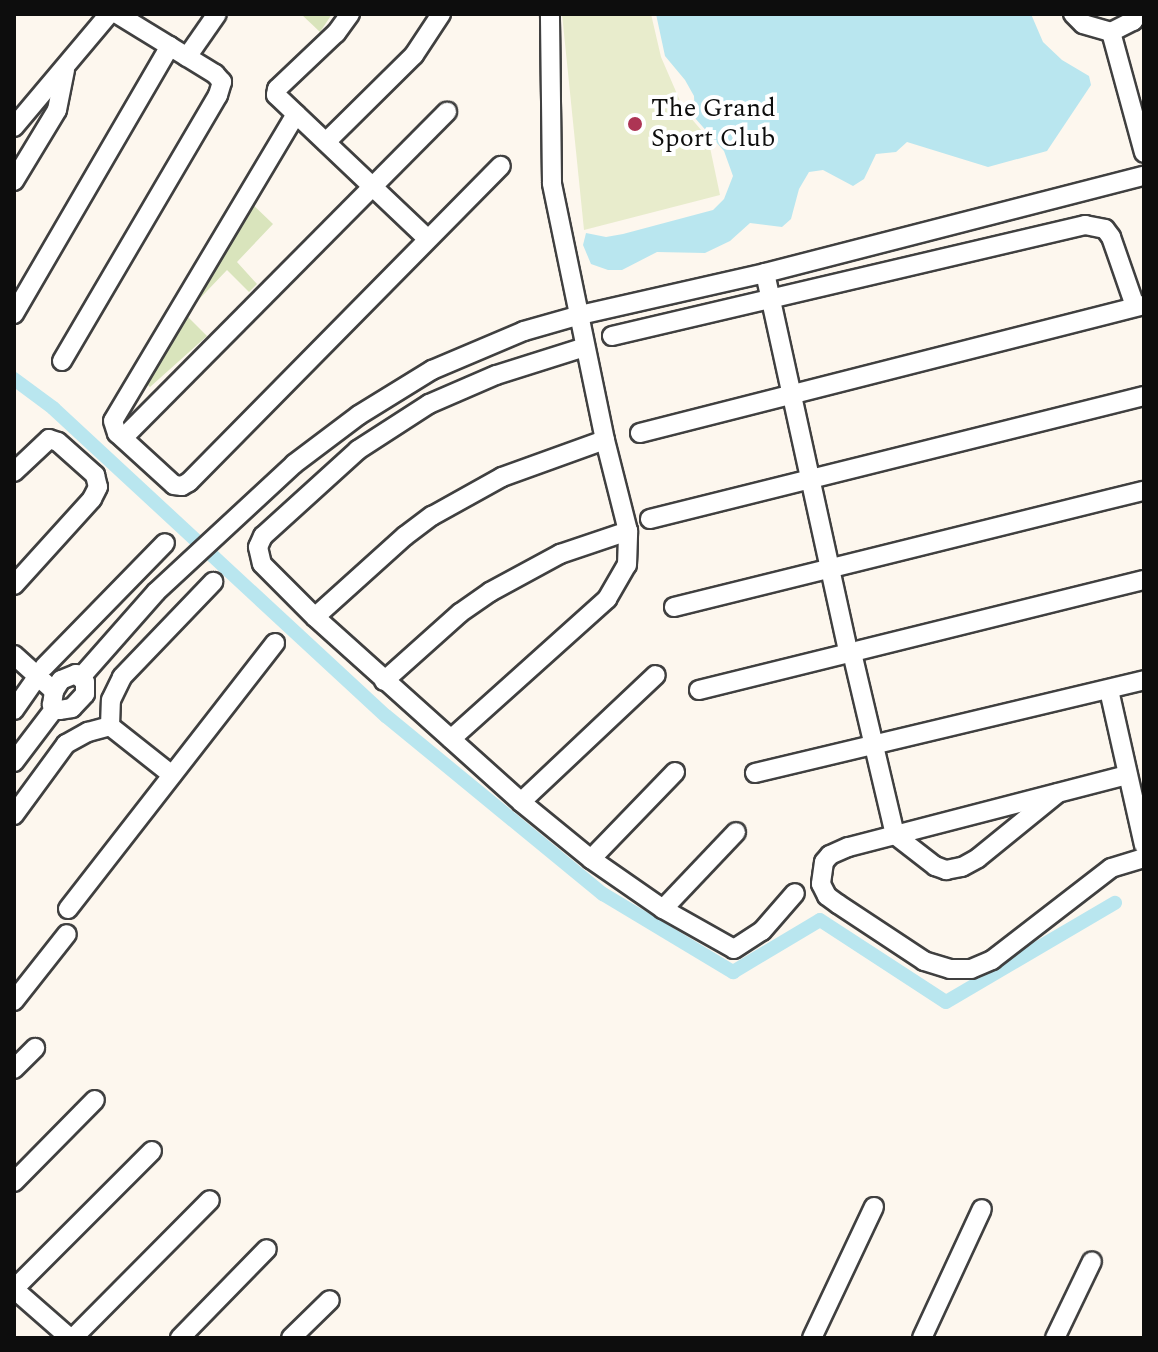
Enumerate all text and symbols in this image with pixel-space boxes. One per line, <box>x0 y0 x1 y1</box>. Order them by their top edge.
place label: The Grand Sport Club <box>651 93 776 154</box>
marker: The Grand Sport Club <box>626 115 644 133</box>

